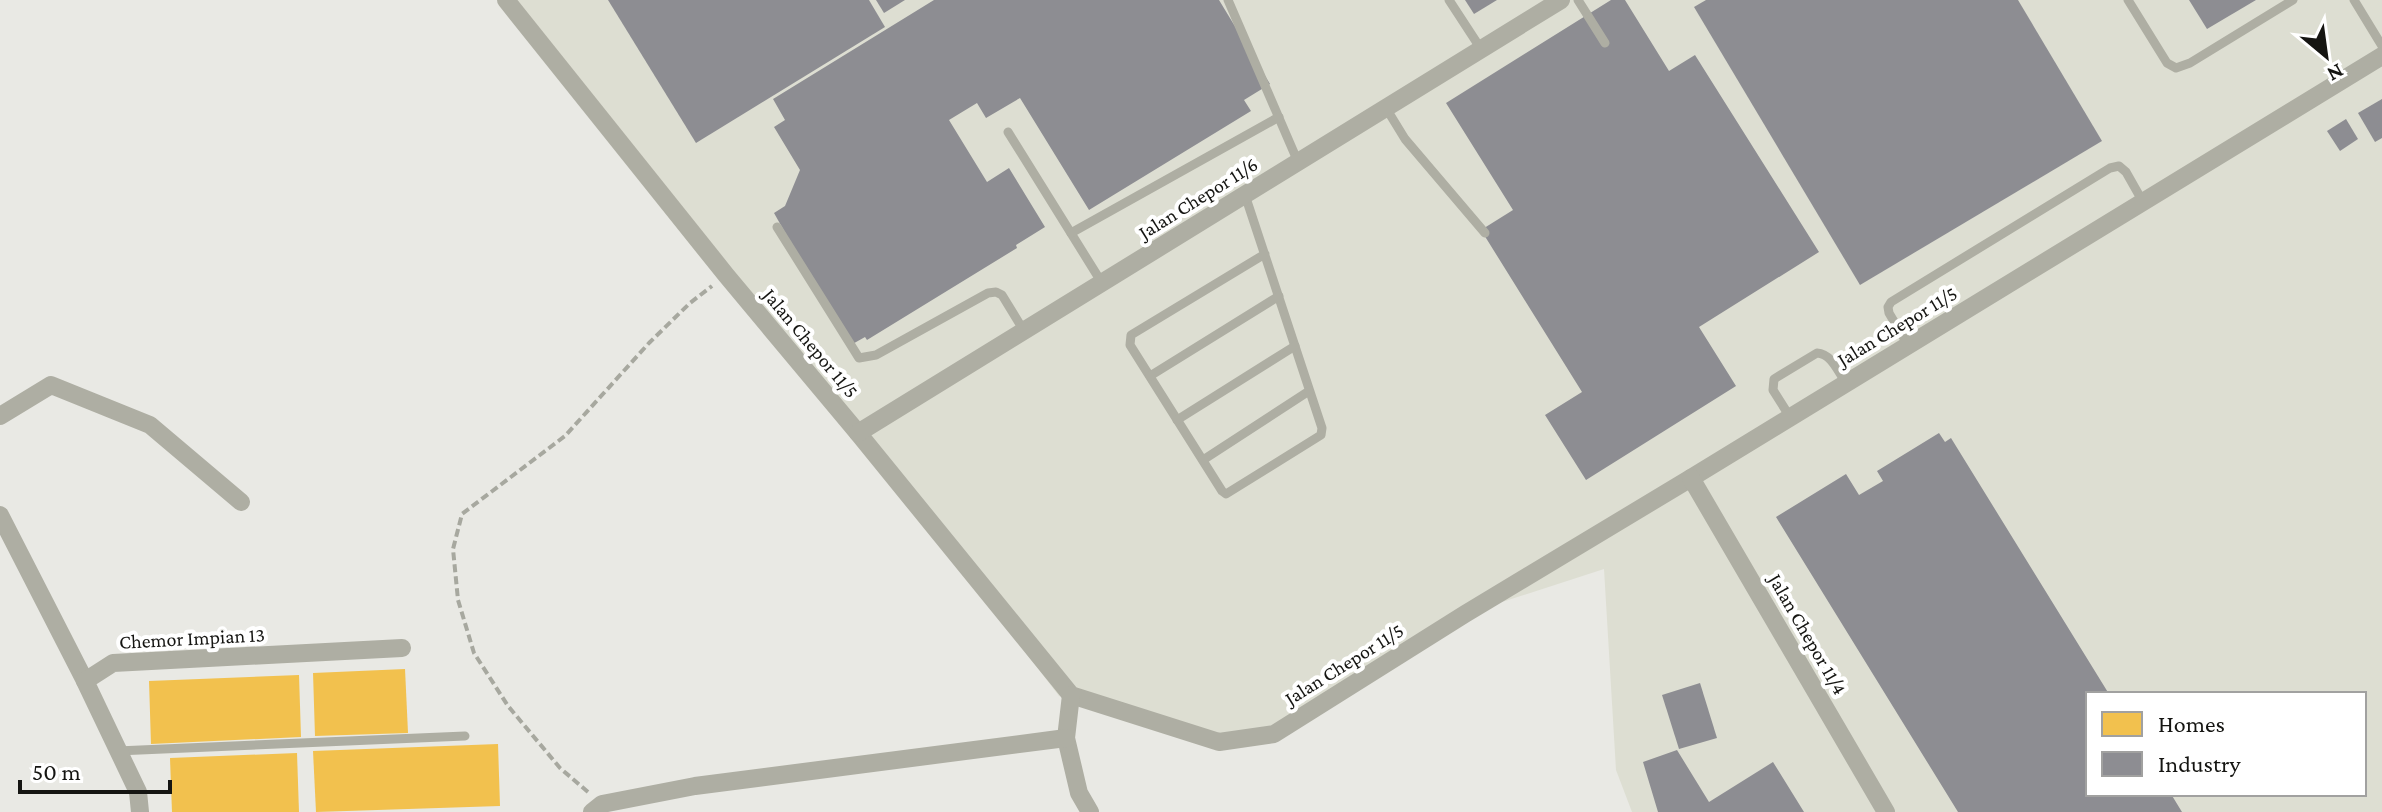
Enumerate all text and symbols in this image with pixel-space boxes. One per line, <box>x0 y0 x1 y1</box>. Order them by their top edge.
north arrow <box>2286 16 2366 96</box>
text: N <box>2323 58 2348 88</box>
street label: Jalan Chepor 11/6 <box>1133 153 1262 245</box>
street label: Jalan Chepor 11/5 <box>757 282 863 403</box>
street label: Jalan Chepor 11/5 <box>1831 282 1961 372</box>
street label: Jalan Chepor 11/4 <box>1763 568 1851 699</box>
street label: Jalan Chepor 11/5 <box>1279 619 1408 711</box>
street label: Chemor Impian 13 <box>119 623 265 654</box>
legend <box>2086 692 2366 796</box>
text: Homes <box>2158 710 2225 737</box>
scale bar <box>20 744 170 794</box>
text: Industry <box>2158 750 2241 777</box>
text: 50 m <box>32 758 81 785</box>

